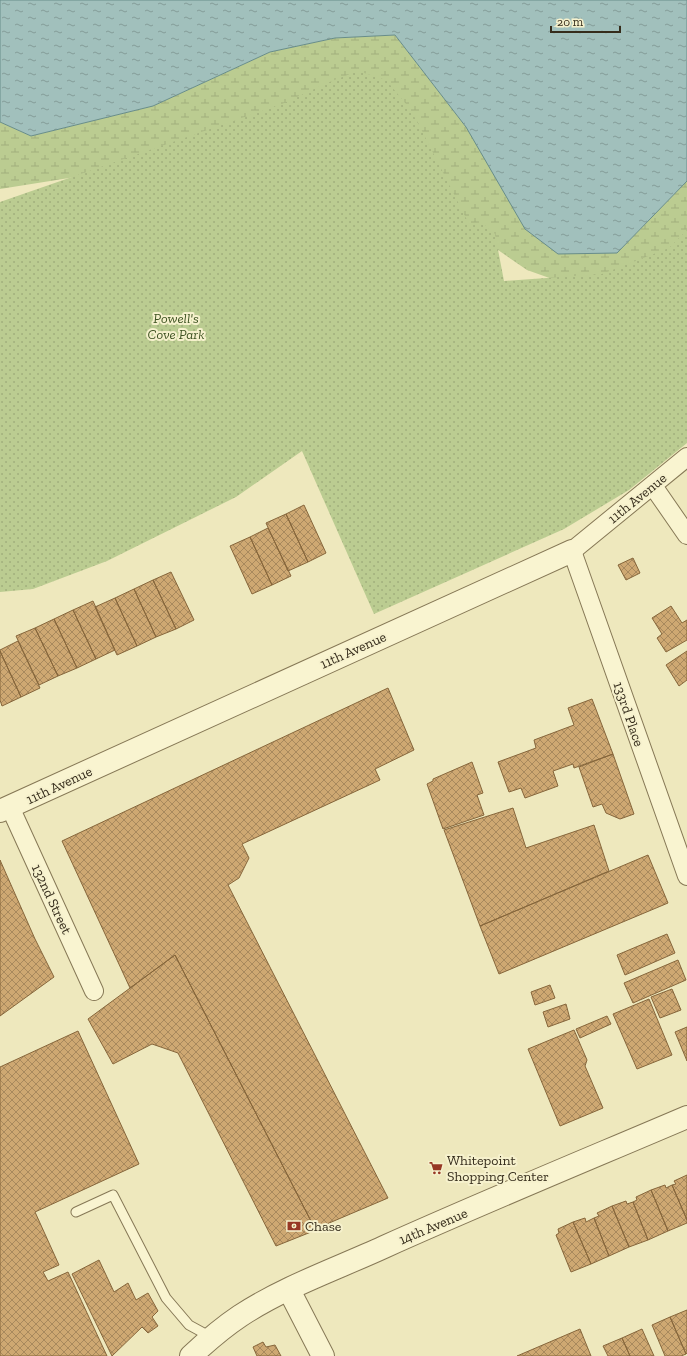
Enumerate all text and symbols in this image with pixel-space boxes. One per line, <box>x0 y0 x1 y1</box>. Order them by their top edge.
scale bar <box>551 8 620 34</box>
text: 20 m <box>557 15 584 29</box>
park label: Powell's Cove Park <box>148 310 204 343</box>
street label: 11th Avenue <box>604 469 670 527</box>
street label: 11th Avenue <box>317 628 389 673</box>
street label: 133rd Place <box>610 680 648 749</box>
street label: 11th Avenue <box>24 763 95 808</box>
street label: 132nd Street <box>28 862 75 938</box>
place label: Whitepoint Shopping Center <box>447 1152 549 1185</box>
supermarket icon: Whitepoint Shopping Center <box>428 1160 444 1176</box>
street label: 14th Avenue <box>396 1204 470 1249</box>
bank icon: Chase <box>286 1218 302 1234</box>
place label: Chase <box>305 1218 342 1235</box>

